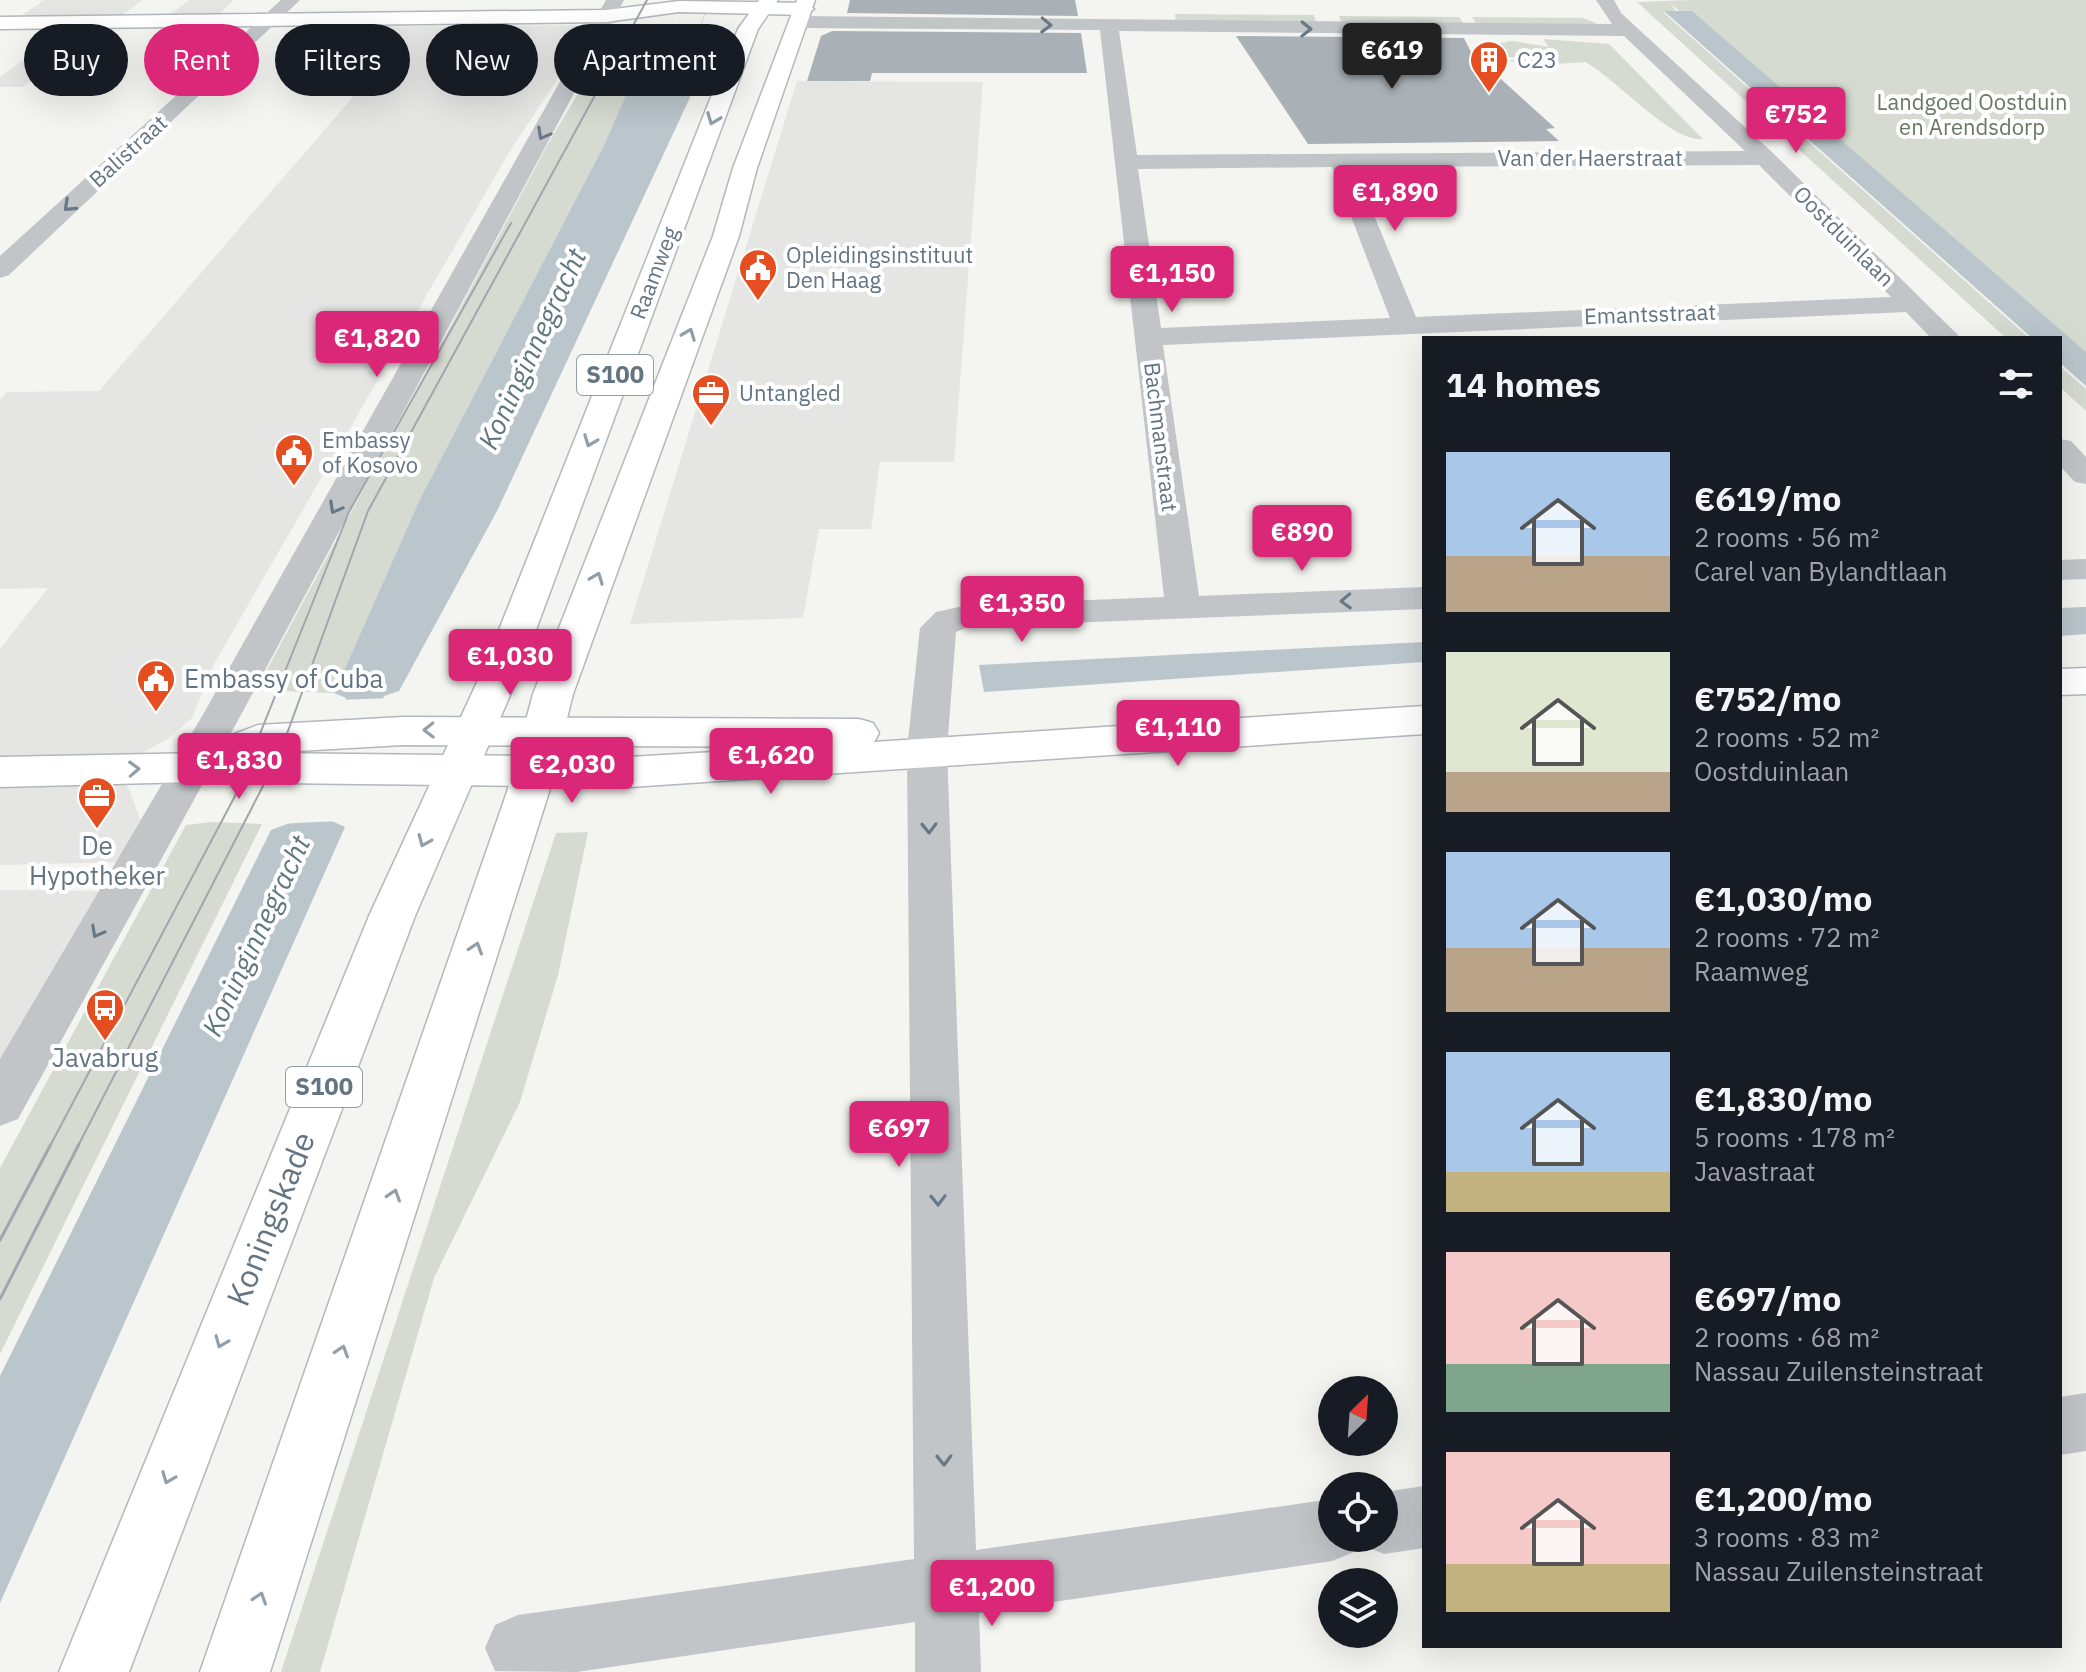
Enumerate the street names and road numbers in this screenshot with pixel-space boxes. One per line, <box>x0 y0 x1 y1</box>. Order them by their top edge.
street label: Balistraat <box>83 108 173 193</box>
street label: Van der Haerstraat <box>1497 143 1683 172</box>
street label: Oostduinlaan <box>1788 179 1901 292</box>
street label: Raamweg <box>623 222 685 323</box>
street label: Emantsstraat <box>1583 297 1716 330</box>
road number: S100 <box>577 355 653 395</box>
street label: Bachmanstraat <box>1138 360 1185 513</box>
road number: S100 <box>286 1067 362 1107</box>
street label: Koningskade <box>216 1125 324 1312</box>

